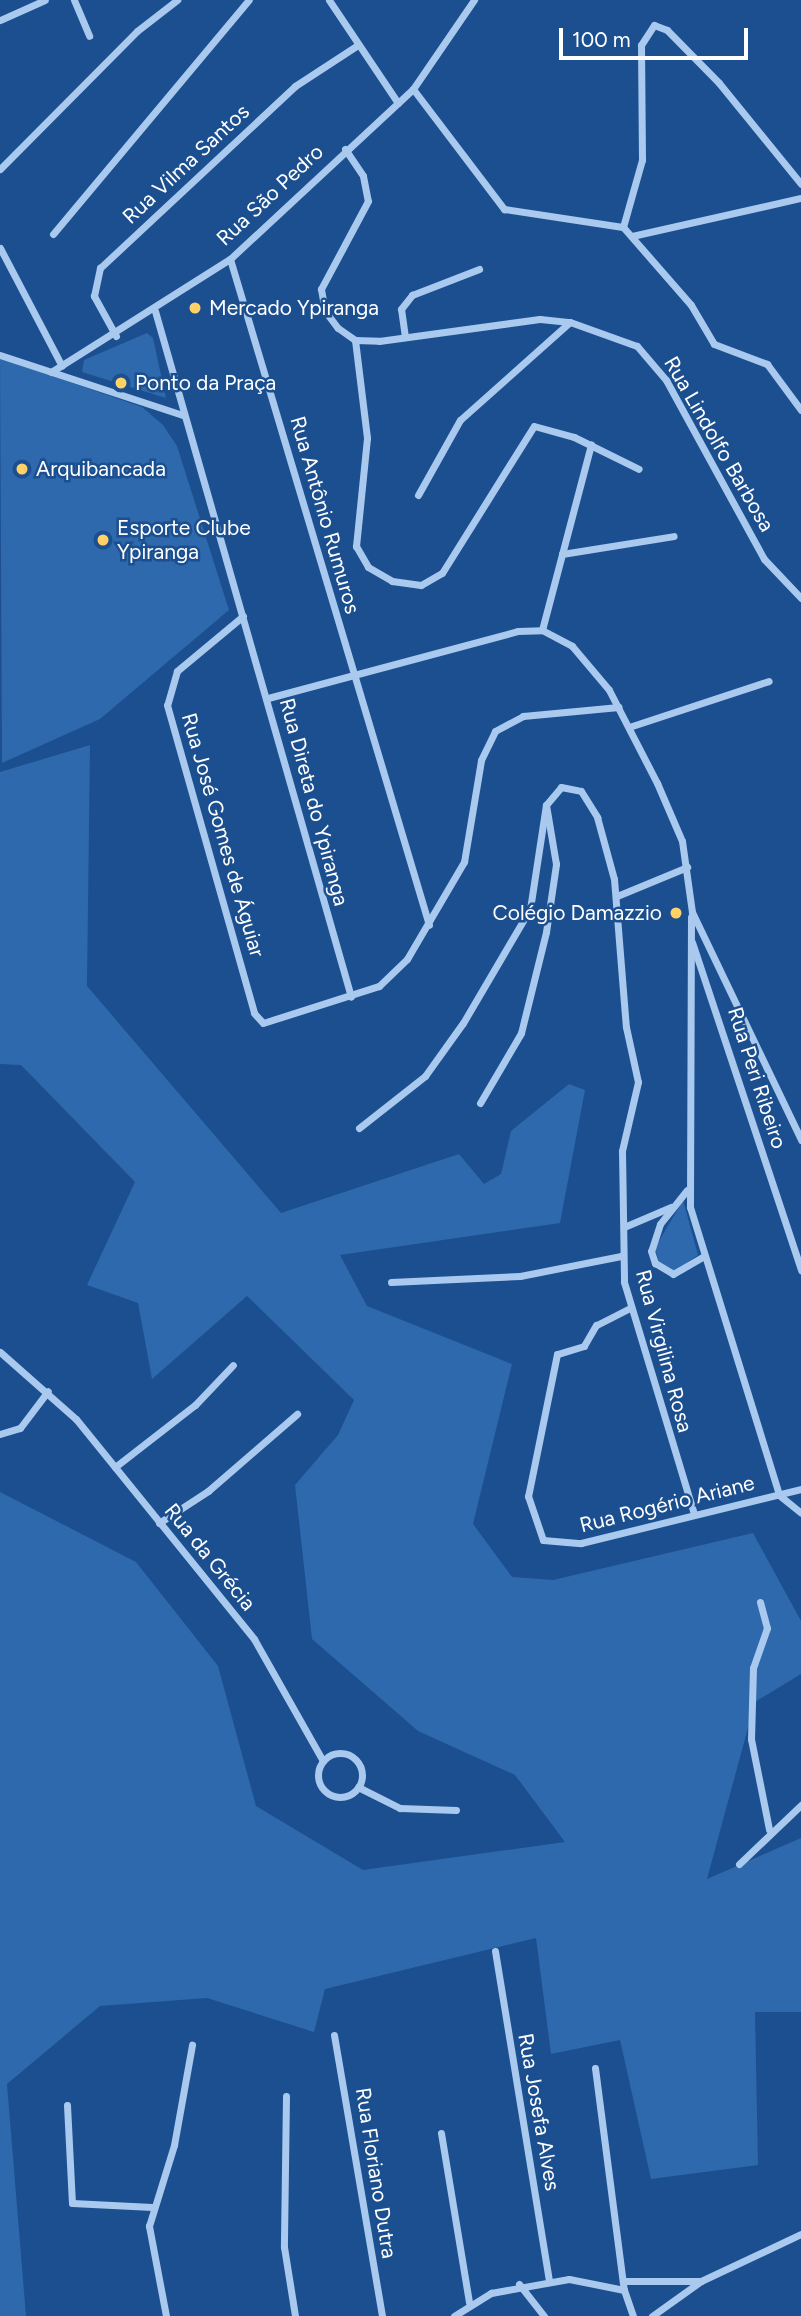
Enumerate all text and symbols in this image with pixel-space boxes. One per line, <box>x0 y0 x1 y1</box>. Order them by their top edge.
scale bar <box>563 14 752 58</box>
text: 100 m <box>572 27 631 52</box>
street label: Rua Vilma Santos <box>118 99 254 229</box>
street label: Rua São Pedro <box>211 139 329 251</box>
place label: Mercado Ypiranga <box>209 295 379 321</box>
marker: Mercado Ypiranga <box>187 300 203 316</box>
street label: Rua Lindolfo Barbosa <box>659 352 779 536</box>
place label: Ponto da Praça <box>135 370 276 396</box>
marker: Ponto da Praça <box>113 375 129 391</box>
street label: Rua Antônio Rumuros <box>285 413 365 617</box>
place label: Arquibancada <box>36 456 166 482</box>
marker: Arquibancada <box>14 461 30 477</box>
place label: Esporte Clube Ypiranga <box>117 515 251 565</box>
marker: Esporte Clube Ypiranga <box>95 532 111 548</box>
street label: Rua Direta do Ypiranga <box>274 695 354 909</box>
street label: Rua José Gomes de Águiar <box>176 710 270 960</box>
place label: Colégio Damazzio <box>493 900 662 926</box>
marker: Colégio Damazzio <box>668 905 684 921</box>
street label: Rua Peri Ribeiro <box>722 1004 792 1152</box>
street label: Rua Virgilina Rosa <box>630 1267 698 1435</box>
street label: Rua Rogério Ariane <box>577 1470 757 1538</box>
street label: Rua da Grécia <box>159 1498 261 1616</box>
street label: Rua Josefa Alves <box>513 2031 565 2193</box>
street label: Rua Floriano Dutra <box>350 2086 402 2260</box>

